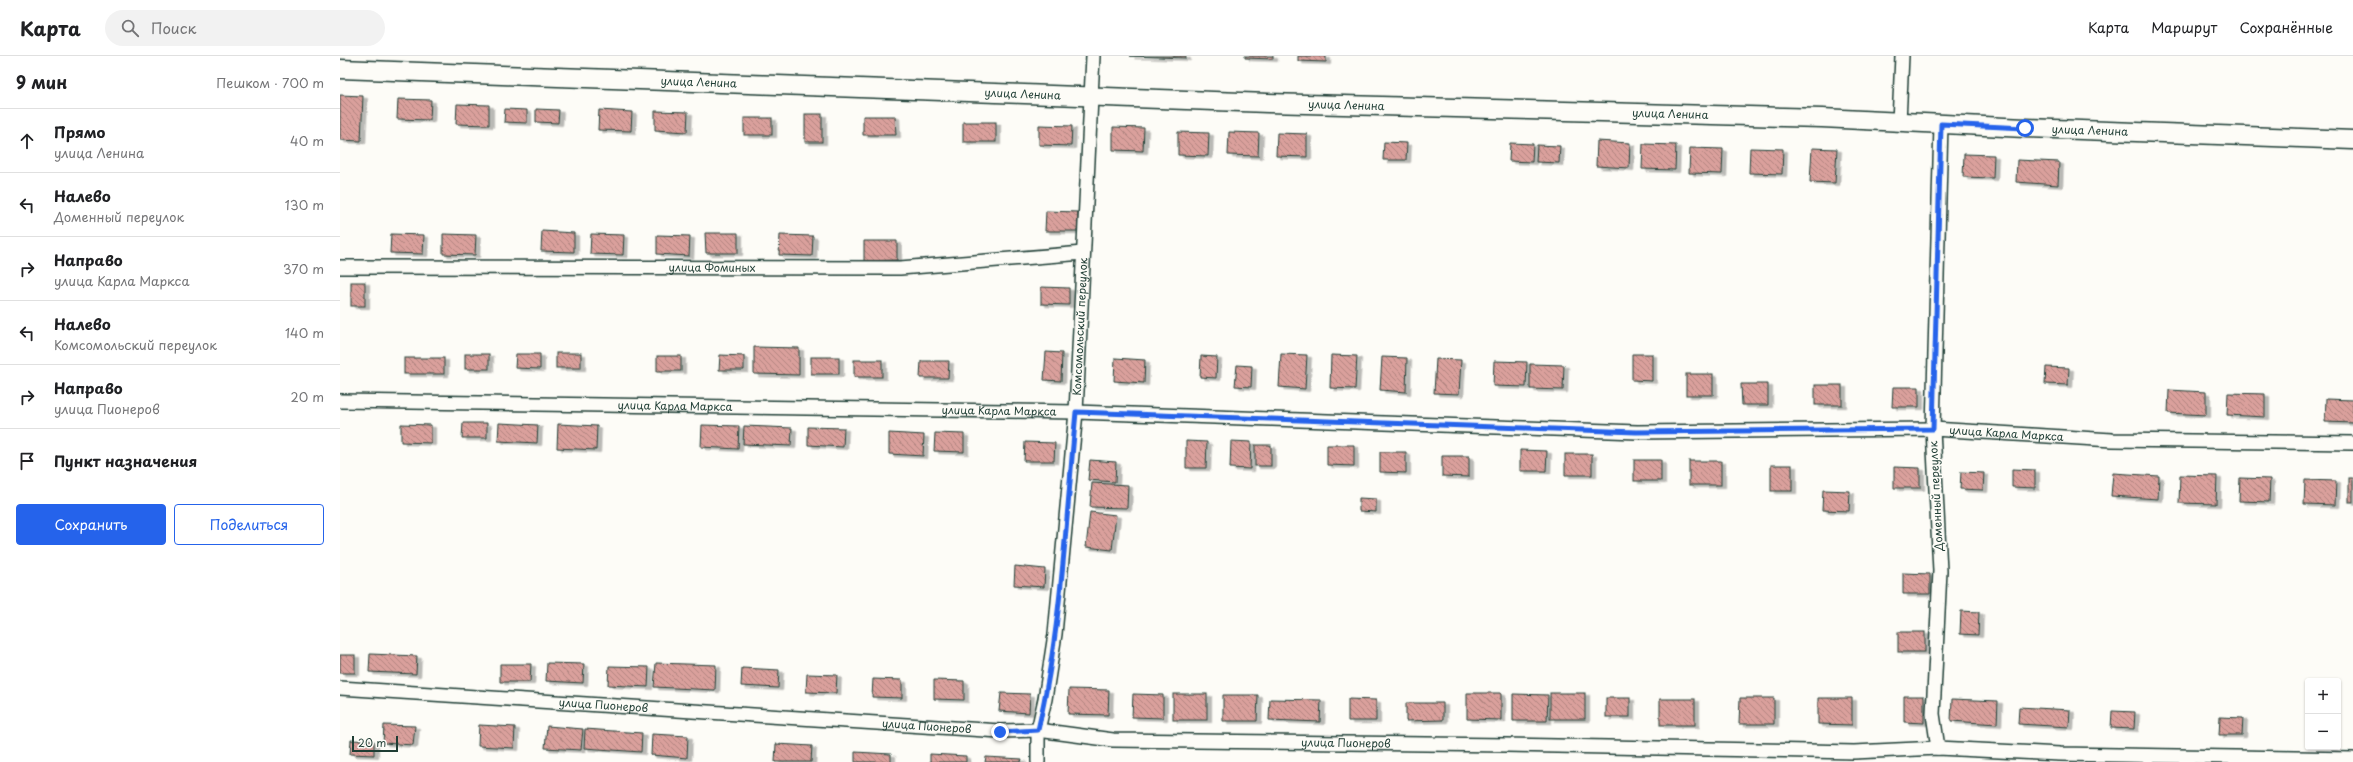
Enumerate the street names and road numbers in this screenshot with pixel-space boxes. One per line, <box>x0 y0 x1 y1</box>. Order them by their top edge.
street label: улица Ленина <box>660 72 737 92</box>
street label: улица Ленина <box>984 84 1061 103</box>
street label: улица Ленина <box>1308 95 1385 114</box>
street label: улица Ленина <box>1632 104 1709 123</box>
street label: улица Ленина <box>2051 120 2128 140</box>
street label: Комсомольский переулок <box>1068 257 1091 396</box>
street label: улица Фоминых <box>669 259 756 276</box>
street label: улица Карла Маркса <box>617 396 733 415</box>
street label: улица Карла Маркса <box>941 401 1057 420</box>
street label: улица Карла Маркса <box>1949 421 2064 445</box>
street label: Доменный переулок <box>1924 440 1947 552</box>
street label: улица Пионеров <box>558 693 649 716</box>
street label: улица Пионеров <box>882 714 972 737</box>
street label: улица Пионеров <box>1301 733 1391 752</box>

